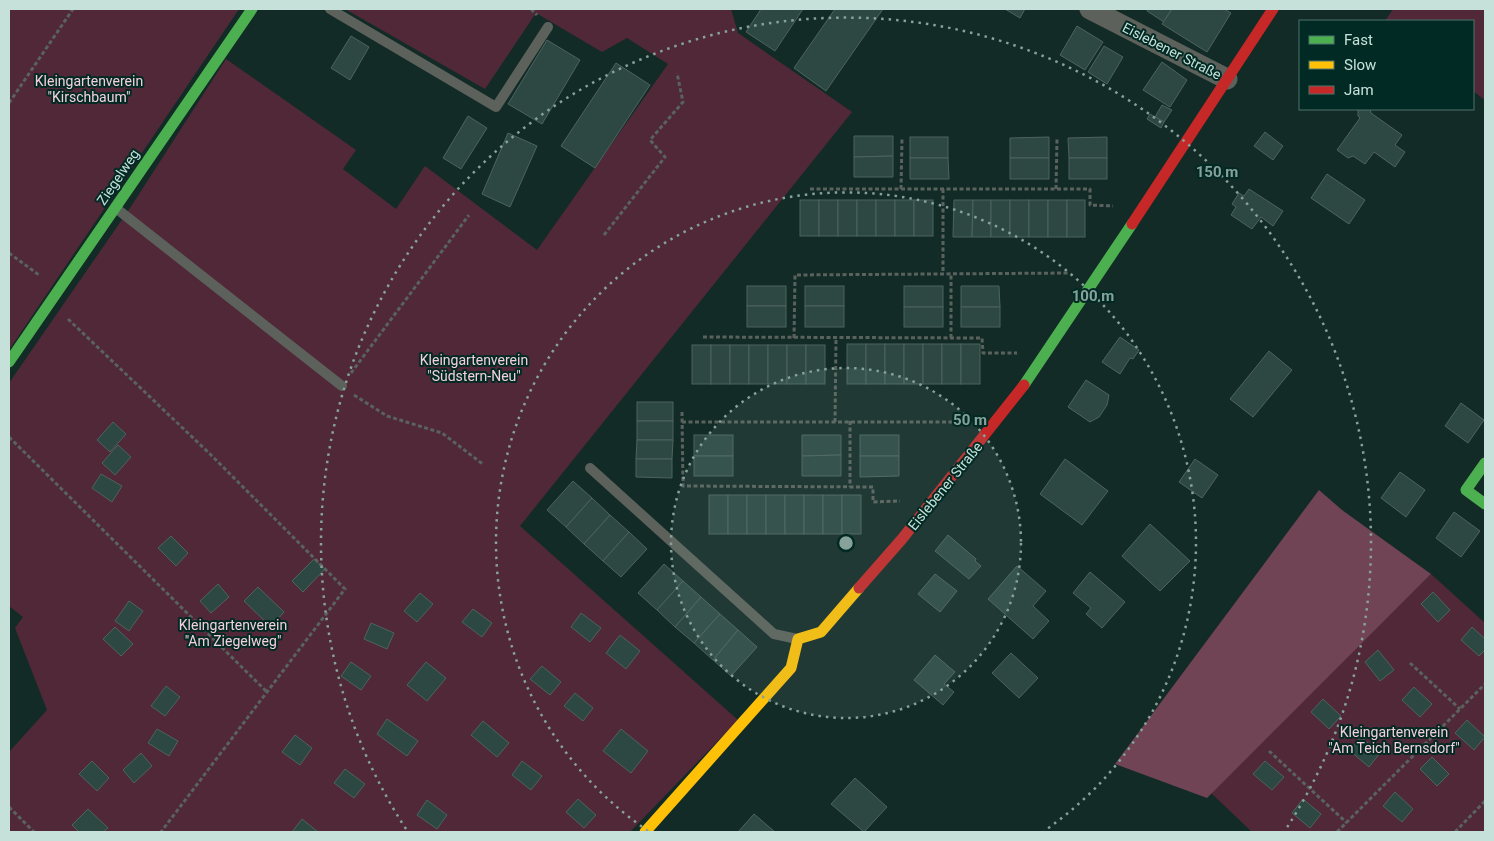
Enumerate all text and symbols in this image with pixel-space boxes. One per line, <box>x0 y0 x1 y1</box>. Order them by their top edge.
street label: Eislebener Straße <box>1120 19 1224 83</box>
legend <box>1299 20 1474 110</box>
text: Fast <box>1344 31 1373 49</box>
text: Slow <box>1344 56 1376 74</box>
park label: Kleingartenverein "Kirschbaum" <box>35 73 143 105</box>
text: Jam <box>1344 81 1374 99</box>
street label: Ziegelweg <box>94 146 142 208</box>
text: 150 m <box>1196 163 1238 181</box>
text: 100 m <box>1072 287 1114 305</box>
park label: Kleingartenverein "Südstern-Neu" <box>420 352 528 384</box>
text: 50 m <box>953 411 987 429</box>
street label: Eislebener Straße <box>905 439 985 533</box>
centre of rings <box>837 534 855 552</box>
park label: Kleingartenverein "Am Ziegelweg" <box>179 617 287 649</box>
park label: Kleingartenverein "Am Teich Bernsdorf" <box>1328 724 1460 756</box>

